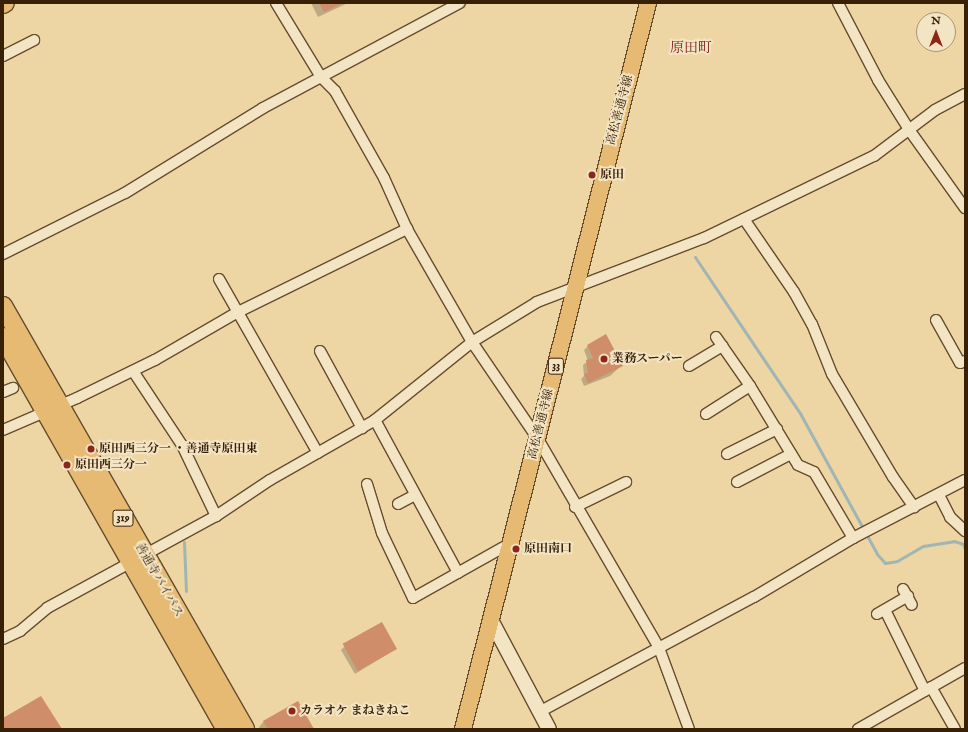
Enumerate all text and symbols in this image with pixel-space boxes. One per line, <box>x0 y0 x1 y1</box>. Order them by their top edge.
north arrow <box>916 12 956 52</box>
text: N <box>931 14 941 28</box>
district label: 原田町 <box>670 40 712 56</box>
street label: 高松善通寺線 <box>604 73 636 147</box>
place label: 原田 <box>600 168 624 182</box>
marker: 原田 <box>587 170 597 180</box>
place label: 業務スーパー <box>612 352 683 366</box>
marker: 業務スーパー <box>599 354 609 364</box>
road number: 33 <box>547 357 565 375</box>
street label: 高松善通寺線 <box>525 387 557 461</box>
place label: 原田西三分一 ・善通寺原田東 <box>99 442 258 456</box>
marker: 原田西三分一 ・善通寺原田東 <box>86 444 96 454</box>
place label: 原田西三分一 <box>75 458 147 472</box>
marker: 原田西三分一 <box>62 460 72 470</box>
road number: 319 <box>112 509 134 527</box>
street label: 善通寺バイパス <box>132 540 186 620</box>
place label: 原田南口 <box>524 542 572 556</box>
marker: 原田南口 <box>511 544 521 554</box>
place label: カラオケ まねきねこ <box>300 704 411 718</box>
marker: カラオケ まねきねこ <box>287 706 297 716</box>

